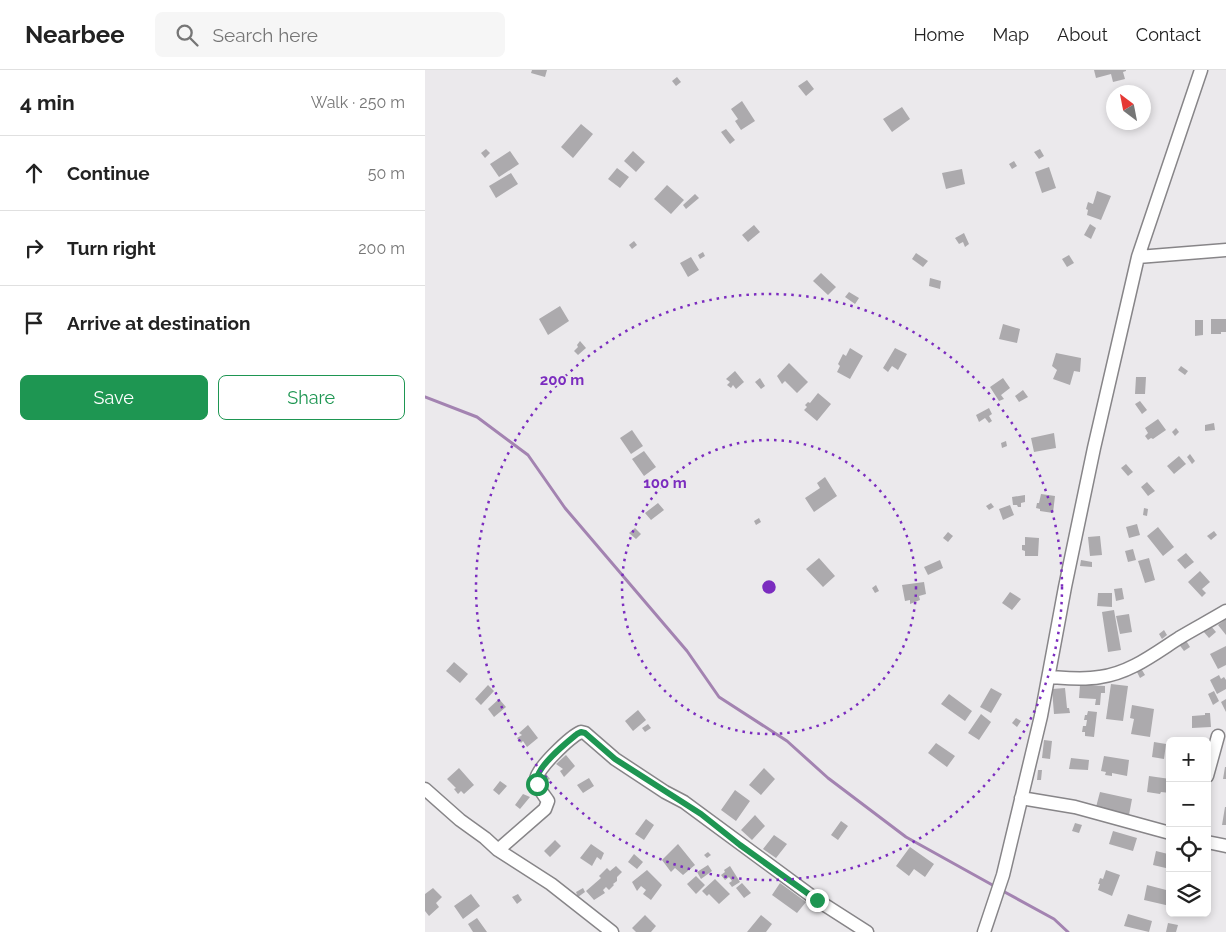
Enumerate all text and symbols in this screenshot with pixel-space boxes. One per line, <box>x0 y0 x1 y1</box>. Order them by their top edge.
search box <box>155 12 505 57</box>
text: Nearbee <box>25 20 125 49</box>
icon: search <box>173 21 201 49</box>
text: Search here <box>213 24 318 46</box>
text: Home <box>913 24 964 45</box>
text: Map <box>992 24 1029 45</box>
text: About <box>1057 24 1108 45</box>
text: Contact <box>1136 24 1201 45</box>
north arrow <box>1106 85 1151 130</box>
text: 4 min <box>20 90 75 115</box>
text: Walk · 250 m <box>311 93 405 112</box>
icon: ahead <box>20 159 48 187</box>
text: Continue <box>67 162 150 184</box>
text: 50 m <box>368 164 405 183</box>
icon: right <box>20 234 48 262</box>
text: Turn right <box>67 237 156 259</box>
text: 200 m <box>358 239 405 258</box>
icon: arrive <box>20 309 48 337</box>
text: Arrive at destination <box>67 312 251 334</box>
text: 200 m <box>540 371 584 389</box>
button: Save <box>20 375 208 420</box>
button: Share <box>218 375 405 420</box>
text: 100 m <box>643 474 687 492</box>
centre of rings <box>760 578 778 596</box>
map controls <box>1166 737 1211 917</box>
button: + <box>1166 737 1211 782</box>
route start <box>526 773 549 796</box>
button: − <box>1166 782 1211 827</box>
button: locate <box>1166 827 1211 872</box>
button: layers <box>1166 872 1211 917</box>
route end <box>806 889 829 912</box>

